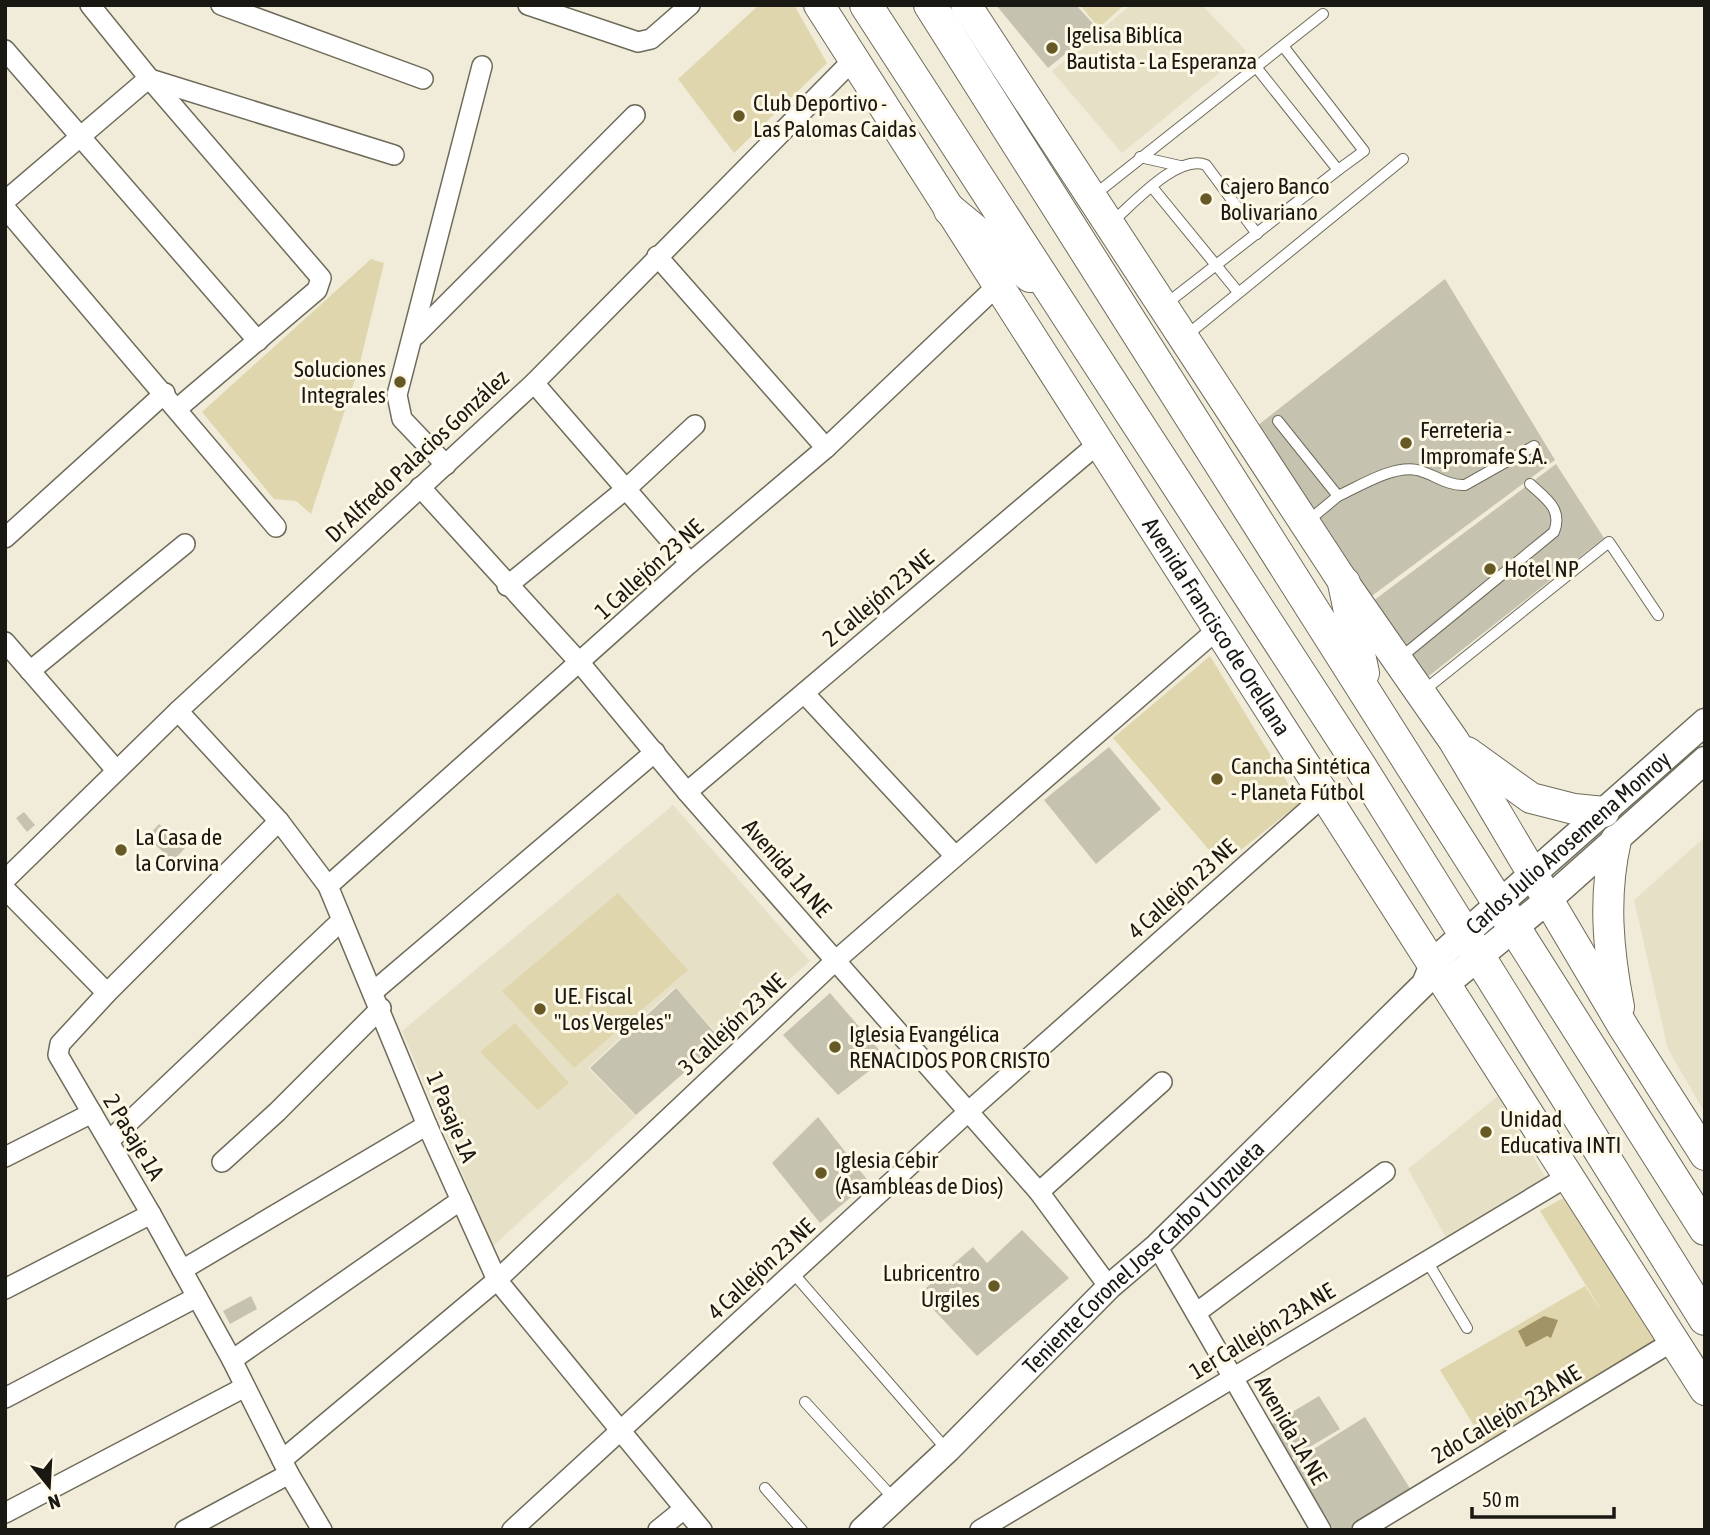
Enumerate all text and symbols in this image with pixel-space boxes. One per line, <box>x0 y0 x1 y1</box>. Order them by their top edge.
place label: Igelisa Biblíca Bautista - La Esperanza <box>1066 22 1257 74</box>
marker: Igelisa Biblíca Bautista - La Esperanza <box>1044 40 1060 56</box>
place label: Club Deportivo - Las Palomas Caidas <box>753 90 917 142</box>
marker: Club Deportivo - Las Palomas Caidas <box>731 108 747 124</box>
place label: Cajero Banco Bolivariano <box>1220 173 1330 225</box>
marker: Cajero Banco Bolivariano <box>1198 191 1214 207</box>
place label: Soluciones Integrales <box>294 356 386 408</box>
street label: Dr Alfredo Palacios González <box>320 365 514 547</box>
marker: Soluciones Integrales <box>392 374 408 390</box>
place label: Ferreteria - Impromafe S.A. <box>1420 417 1547 469</box>
marker: Ferreteria - Impromafe S.A. <box>1398 435 1414 451</box>
street label: Avenida Francisco de Orellana <box>1137 513 1296 741</box>
street label: 1 Callejón 23 NE <box>590 514 708 624</box>
street label: 2 Callejón 23 NE <box>818 544 939 652</box>
place label: Hotel NP <box>1504 556 1579 582</box>
marker: Hotel NP <box>1482 561 1498 577</box>
street label: Carlos Julio Arosemena Monroy <box>1461 746 1675 940</box>
place label: Cancha Sintética - Planeta Fútbol <box>1231 753 1371 805</box>
marker: Cancha Sintética - Planeta Fútbol <box>1209 771 1225 787</box>
street label: Avenida 1A NE <box>738 814 837 922</box>
place label: La Casa de la Corvina <box>135 824 222 876</box>
street label: 4 Callejón 23 NE <box>1123 834 1241 944</box>
marker: La Casa de la Corvina <box>113 842 129 858</box>
street label: 3 Callejón 23 NE <box>673 968 791 1080</box>
place label: UE. Fiscal "Los Vergeles" <box>554 983 671 1035</box>
marker: UE. Fiscal "Los Vergeles" <box>532 1001 548 1017</box>
place label: Iglesia Evangélica RENACIDOS POR CRISTO <box>849 1021 1050 1073</box>
marker: Iglesia Evangélica RENACIDOS POR CRISTO <box>827 1039 843 1055</box>
street label: 1 Pasaje 1A <box>421 1068 483 1167</box>
street label: 2 Pasaje 1A <box>98 1089 170 1185</box>
place label: Unidad Educativa INTI <box>1500 1106 1621 1158</box>
marker: Unidad Educativa INTI <box>1478 1124 1494 1140</box>
street label: Teniente Coronel Jose Carbo Y Unzueta <box>1018 1135 1269 1379</box>
place label: Iglesia Cebir (Asambleas de Dios) <box>835 1147 1003 1199</box>
marker: Iglesia Cebir (Asambleas de Dios) <box>813 1165 829 1181</box>
street label: 4 Callejón 23 NE <box>702 1213 820 1325</box>
place label: Lubricentro Urgiles <box>883 1260 980 1312</box>
street label: 1er Callejón 23A NE <box>1185 1277 1339 1384</box>
marker: Lubricentro Urgiles <box>986 1278 1002 1294</box>
street label: 2do Callejón 23A NE <box>1427 1359 1585 1469</box>
street label: Avenida 1A NE <box>1250 1371 1333 1489</box>
north arrow <box>14 1451 84 1521</box>
scale bar <box>1472 1476 1614 1520</box>
text: 50 m <box>1482 1487 1520 1511</box>
text: N <box>46 1490 63 1514</box>

